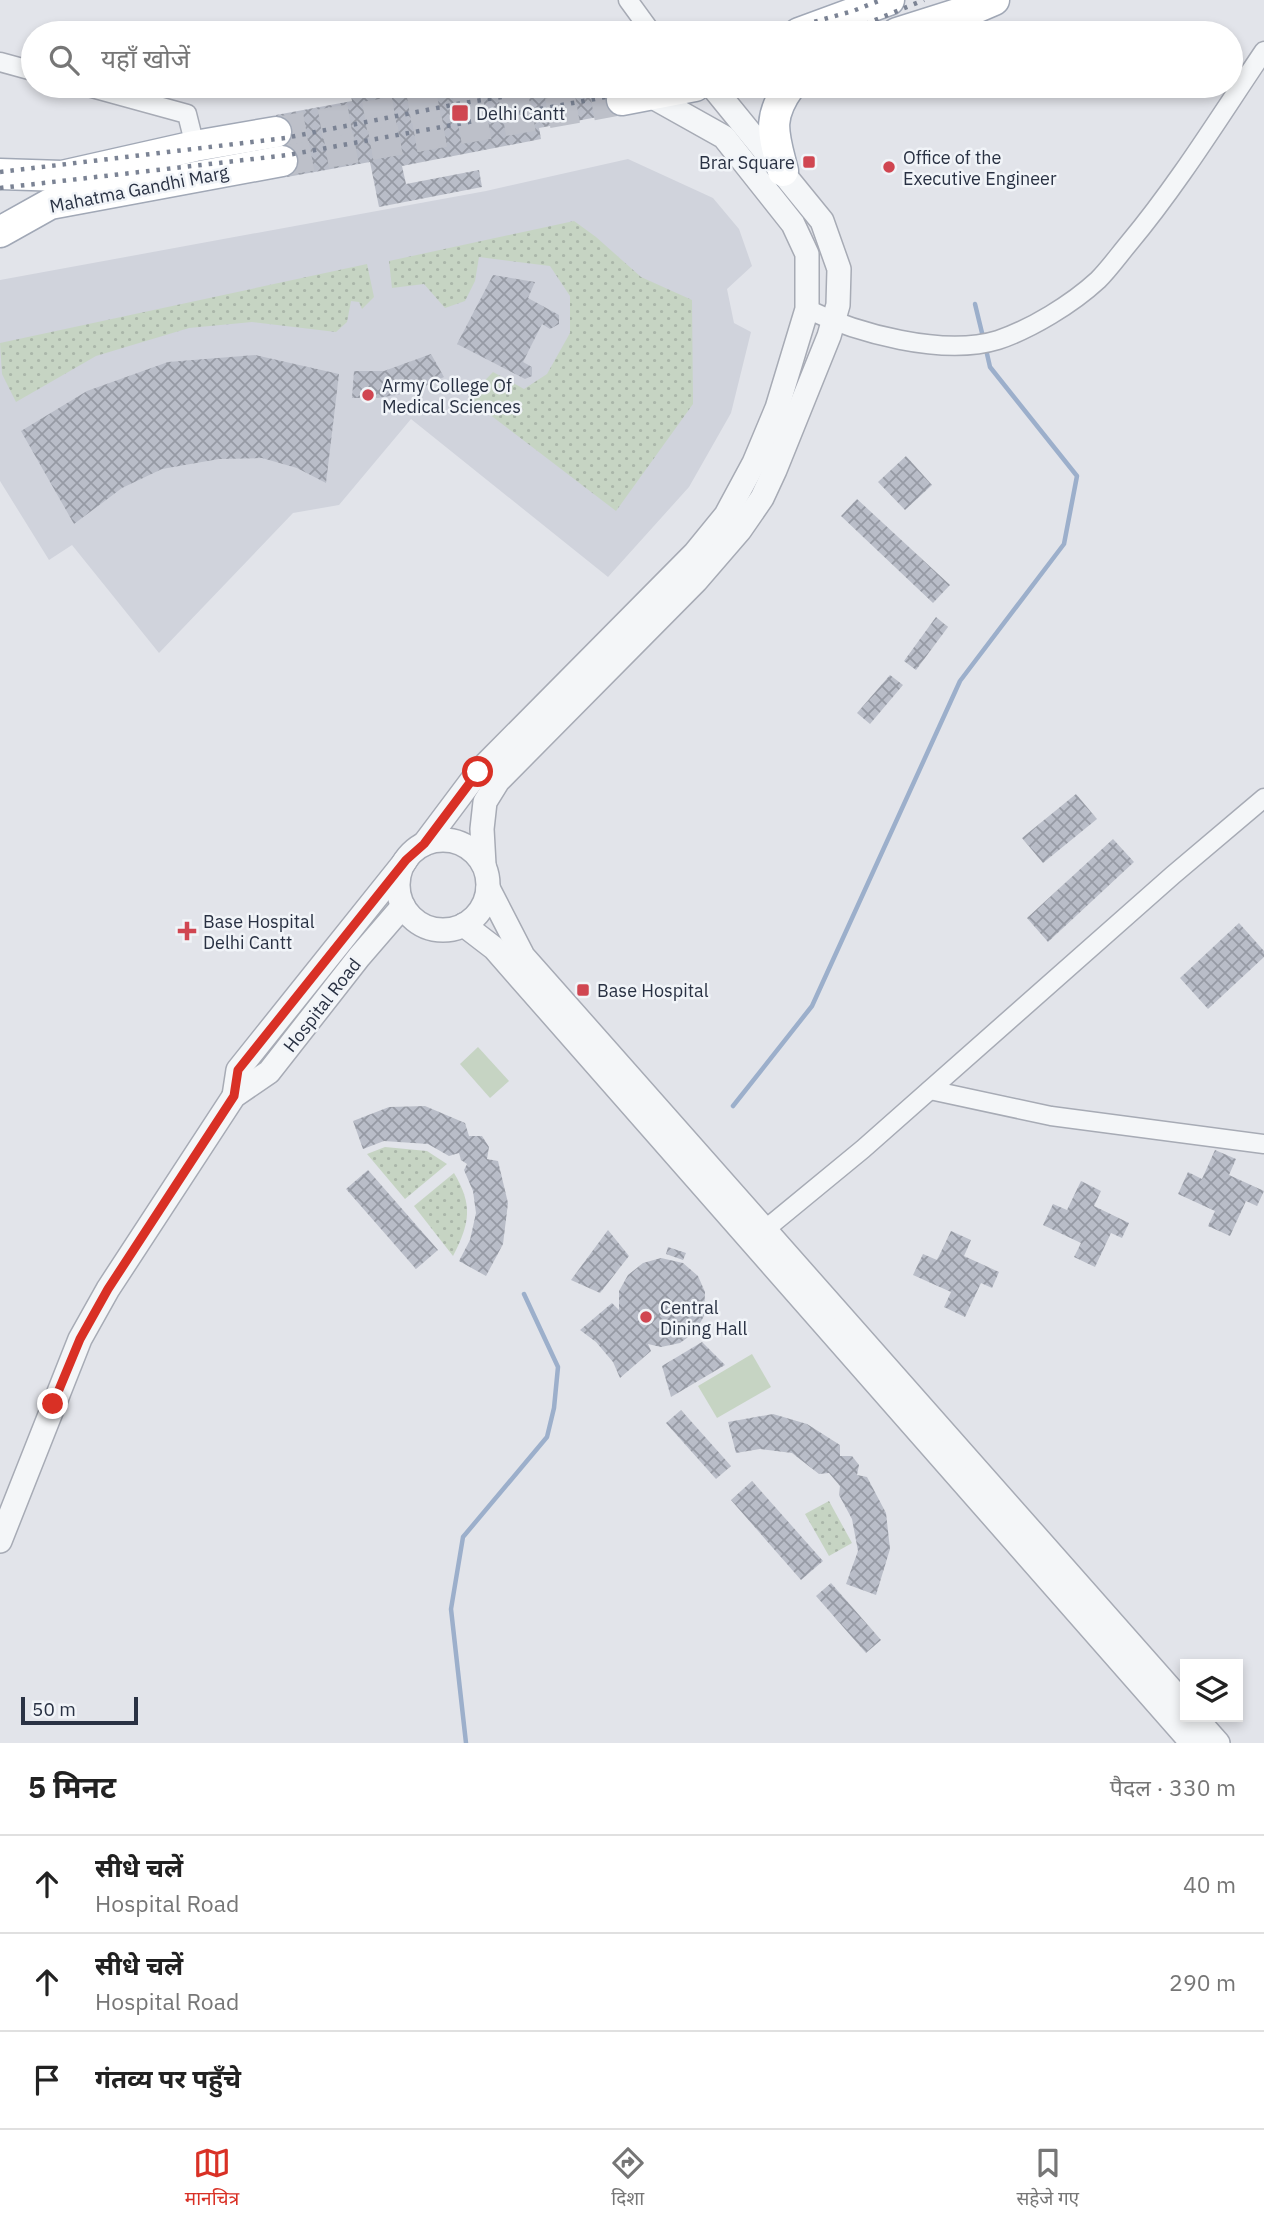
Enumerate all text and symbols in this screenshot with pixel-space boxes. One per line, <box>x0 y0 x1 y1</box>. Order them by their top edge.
search box <box>21 21 1243 98</box>
icon: search <box>45 41 83 79</box>
text: यहाँ खोजें <box>101 41 190 75</box>
place label: Delhi Cantt <box>476 102 565 125</box>
marker: Delhi Cantt <box>450 103 470 123</box>
place label: Office of the Executive Engineer <box>903 146 1057 190</box>
place label: Brar Square <box>699 151 795 174</box>
marker: Brar Square <box>801 154 817 170</box>
marker: Office of the Executive Engineer <box>881 159 897 175</box>
street label: Mahatma Gandhi Marg <box>48 160 231 218</box>
place label: Army College Of Medical Sciences <box>382 374 521 418</box>
marker: Army College Of Medical Sciences <box>360 387 376 403</box>
route start <box>462 756 493 787</box>
place label: Base Hospital Delhi Cantt <box>203 910 315 954</box>
marker: Base Hospital Delhi Cantt <box>177 921 197 941</box>
street label: Hospital Road <box>278 953 366 1057</box>
place label: Base Hospital <box>597 979 709 1002</box>
marker: Base Hospital <box>575 982 591 998</box>
place label: Central Dining Hall <box>660 1296 747 1340</box>
marker: Central Dining Hall <box>638 1309 654 1325</box>
route end <box>37 1388 68 1419</box>
map controls <box>1180 1659 1243 1722</box>
button: layers <box>1180 1659 1243 1722</box>
scale bar <box>21 1694 138 1726</box>
text: 50 m <box>32 1697 76 1721</box>
text: 5 मिनट <box>28 1767 116 1806</box>
text: पैदल · 330 m <box>1110 1772 1236 1802</box>
text: सीधे चलें <box>95 1850 183 1884</box>
icon: ahead <box>28 1865 66 1903</box>
text: 40 m <box>1183 1869 1236 1899</box>
text: Hospital Road <box>95 1888 239 1918</box>
text: सीधे चलें <box>95 1948 183 1982</box>
icon: ahead <box>28 1963 66 2001</box>
text: 290 m <box>1169 1967 1236 1997</box>
text: Hospital Road <box>95 1986 239 2016</box>
icon: arrive <box>28 2061 66 2099</box>
text: गंतव्य पर पहुँचे <box>95 2061 241 2095</box>
tab: मानचित्र <box>185 2144 239 2213</box>
tab: दिशा <box>609 2144 647 2213</box>
tab: सहेजे गए <box>1016 2144 1079 2213</box>

